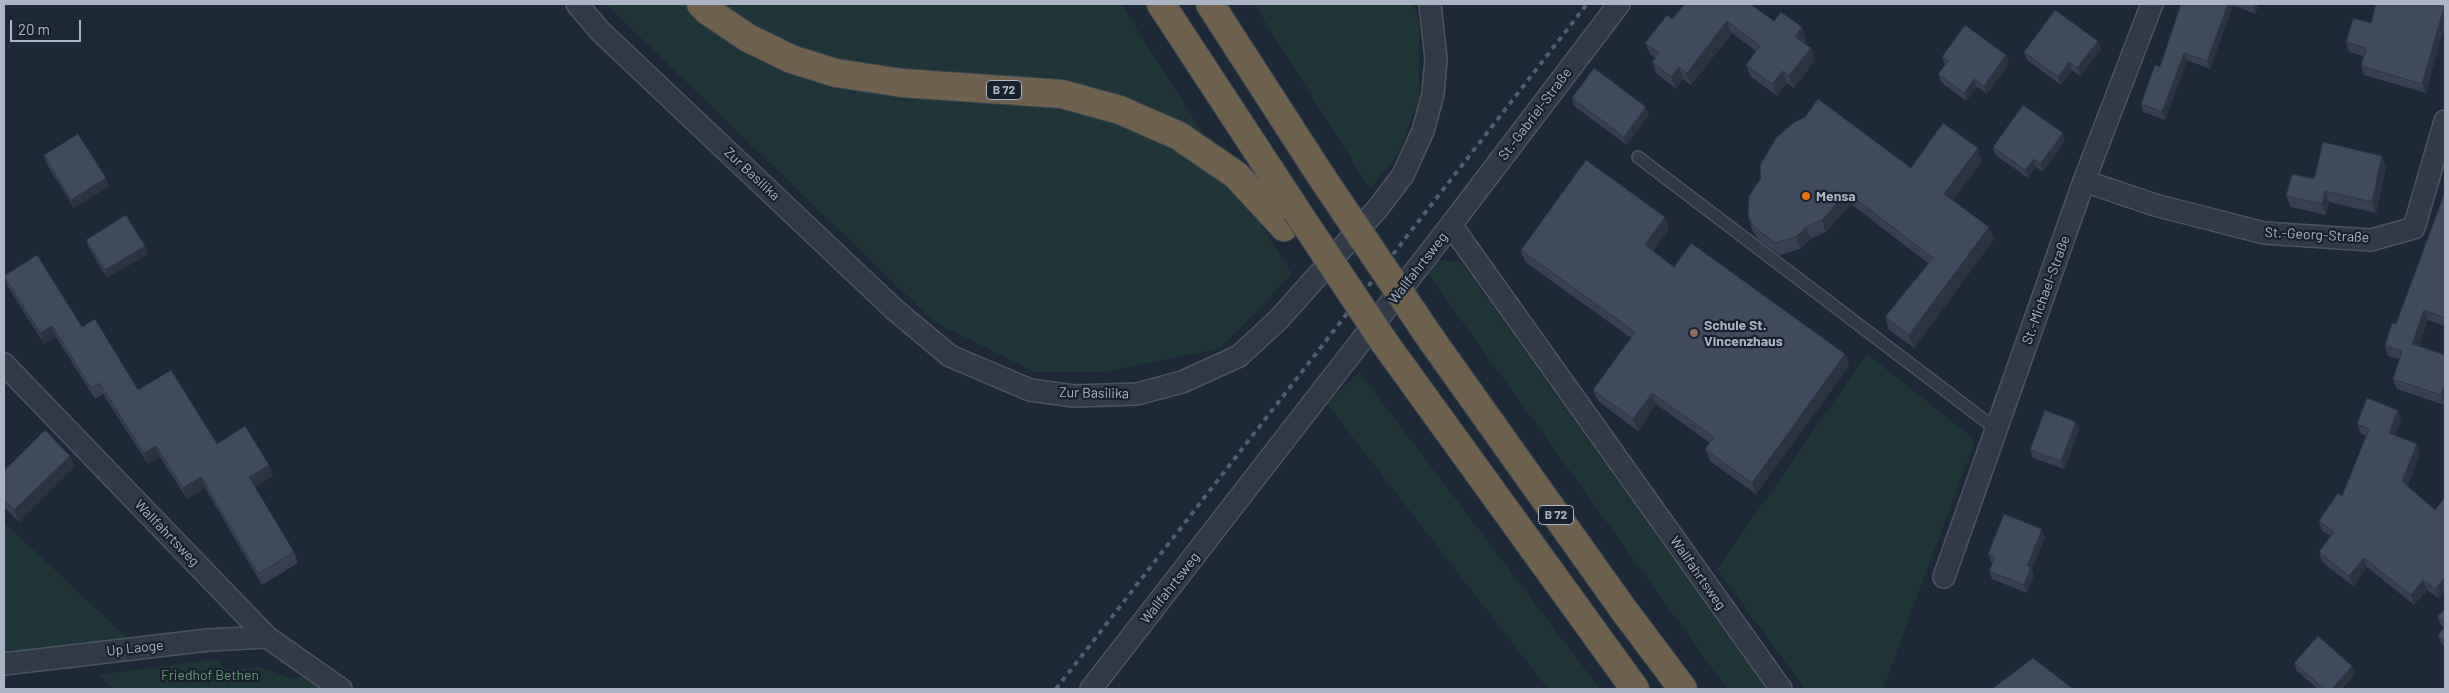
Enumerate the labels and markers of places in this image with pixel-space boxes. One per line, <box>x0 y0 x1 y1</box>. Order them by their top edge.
place label: Mensa <box>1816 188 1856 204</box>
marker: Mensa <box>1800 190 1812 202</box>
place label: Schule St. Vincenzhaus <box>1704 317 1783 350</box>
marker: Schule St. Vincenzhaus <box>1688 327 1700 339</box>

